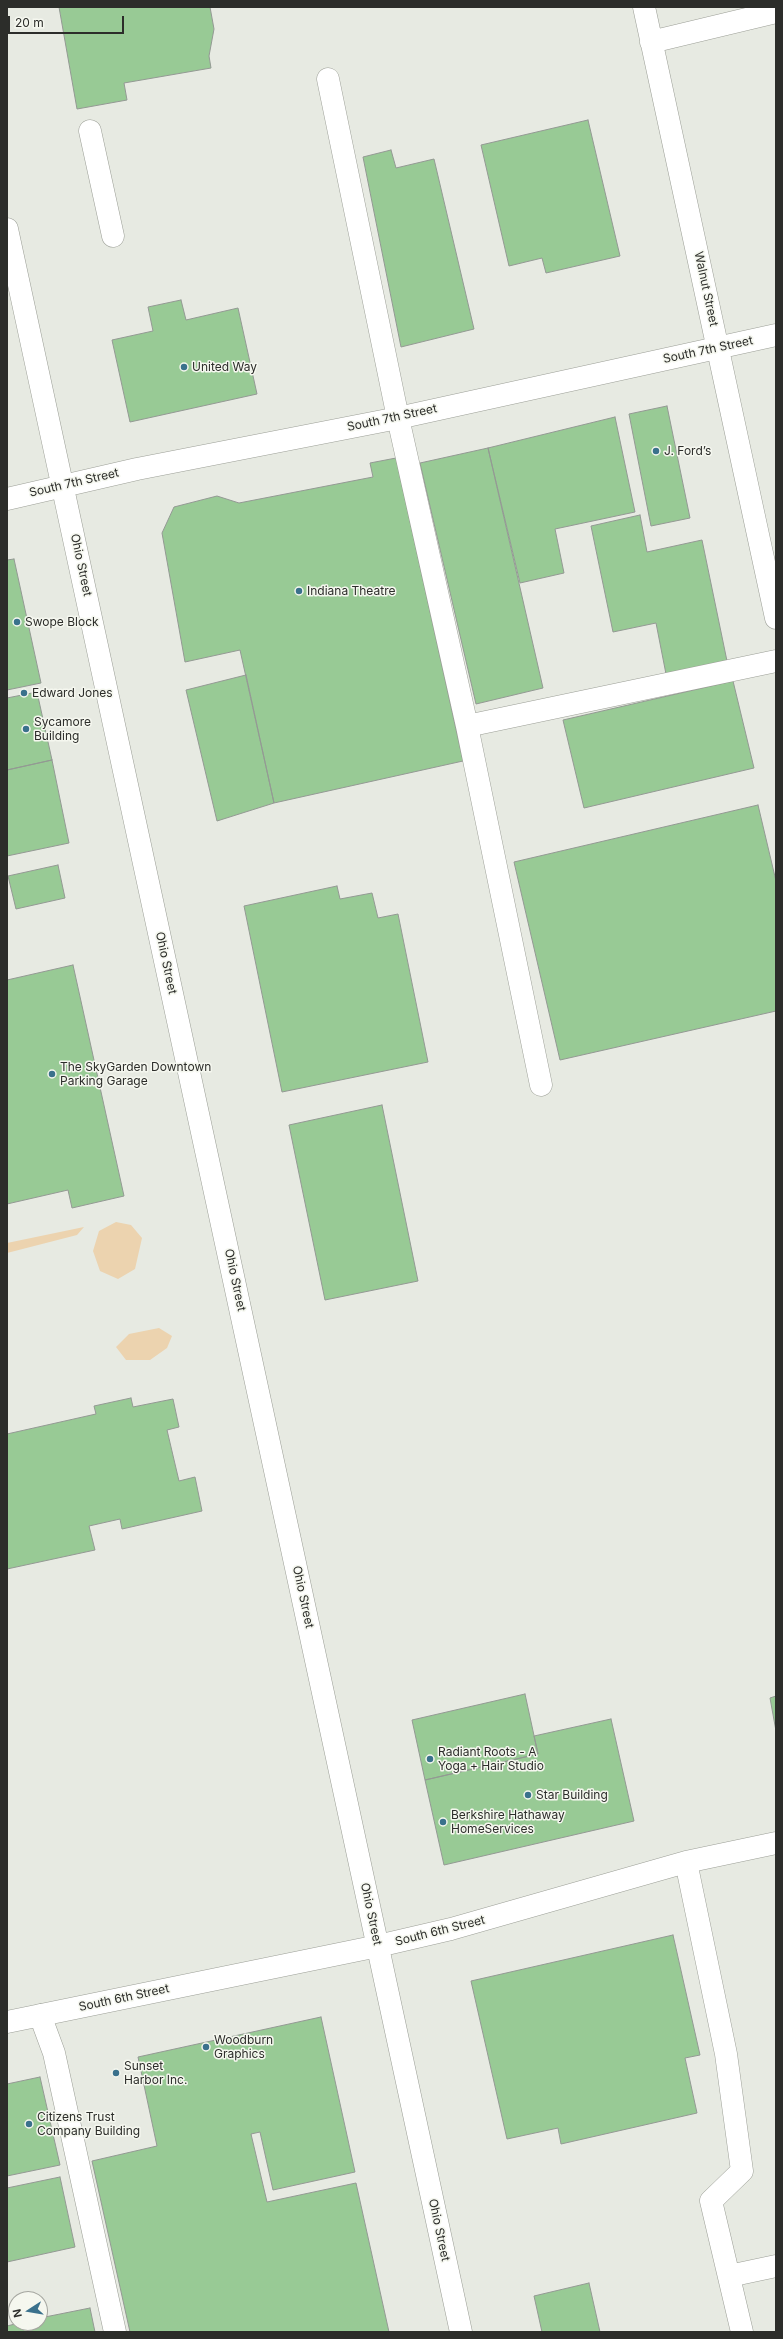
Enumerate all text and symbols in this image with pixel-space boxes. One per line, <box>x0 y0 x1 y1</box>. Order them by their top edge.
scale bar <box>10 8 126 34</box>
text: 20 m <box>15 15 44 30</box>
street label: Walnut Street <box>691 250 721 328</box>
street label: South 7th Street <box>662 333 754 367</box>
place label: United Way <box>192 360 257 374</box>
marker: United Way <box>179 362 189 372</box>
street label: South 7th Street <box>346 401 438 435</box>
place label: J. Ford’s <box>664 444 711 458</box>
marker: J. Ford’s <box>651 446 661 456</box>
street label: South 7th Street <box>28 466 120 500</box>
street label: Ohio Street <box>67 532 95 598</box>
place label: Indiana Theatre <box>307 584 395 598</box>
marker: Indiana Theatre <box>294 586 304 596</box>
place label: Swope Block <box>25 615 99 629</box>
marker: Swope Block <box>12 617 22 627</box>
place label: Edward Jones <box>32 686 113 700</box>
marker: Edward Jones <box>19 688 29 698</box>
place label: Sycamore Building <box>34 715 91 743</box>
marker: Sycamore Building <box>21 724 31 734</box>
street label: Ohio Street <box>152 930 180 996</box>
place label: The SkyGarden Downtown Parking Garage <box>60 1060 211 1088</box>
marker: The SkyGarden Downtown Parking Garage <box>47 1069 57 1079</box>
street label: Ohio Street <box>221 1247 249 1313</box>
street label: Ohio Street <box>289 1564 317 1630</box>
place label: Radiant Roots - A Yoga + Hair Studio <box>438 1745 544 1773</box>
marker: Radiant Roots - A Yoga + Hair Studio <box>425 1754 435 1764</box>
place label: Star Building <box>536 1788 608 1802</box>
marker: Star Building <box>523 1790 533 1800</box>
place label: Berkshire Hathaway HomeServices <box>451 1808 565 1836</box>
marker: Berkshire Hathaway HomeServices <box>438 1817 448 1827</box>
street label: Ohio Street <box>357 1881 385 1947</box>
street label: South 6th Street <box>394 1913 486 1949</box>
street label: South 6th Street <box>77 1981 171 2015</box>
place label: Woodburn Graphics <box>214 2033 273 2061</box>
marker: Woodburn Graphics <box>201 2042 211 2052</box>
place label: Sunset Harbor Inc. <box>124 2059 187 2087</box>
marker: Sunset Harbor Inc. <box>111 2068 121 2078</box>
place label: Citizens Trust Company Building <box>37 2110 140 2138</box>
marker: Citizens Trust Company Building <box>24 2119 34 2129</box>
street label: Ohio Street <box>425 2197 453 2263</box>
north arrow <box>8 2291 48 2331</box>
text: N <box>10 2308 25 2319</box>

